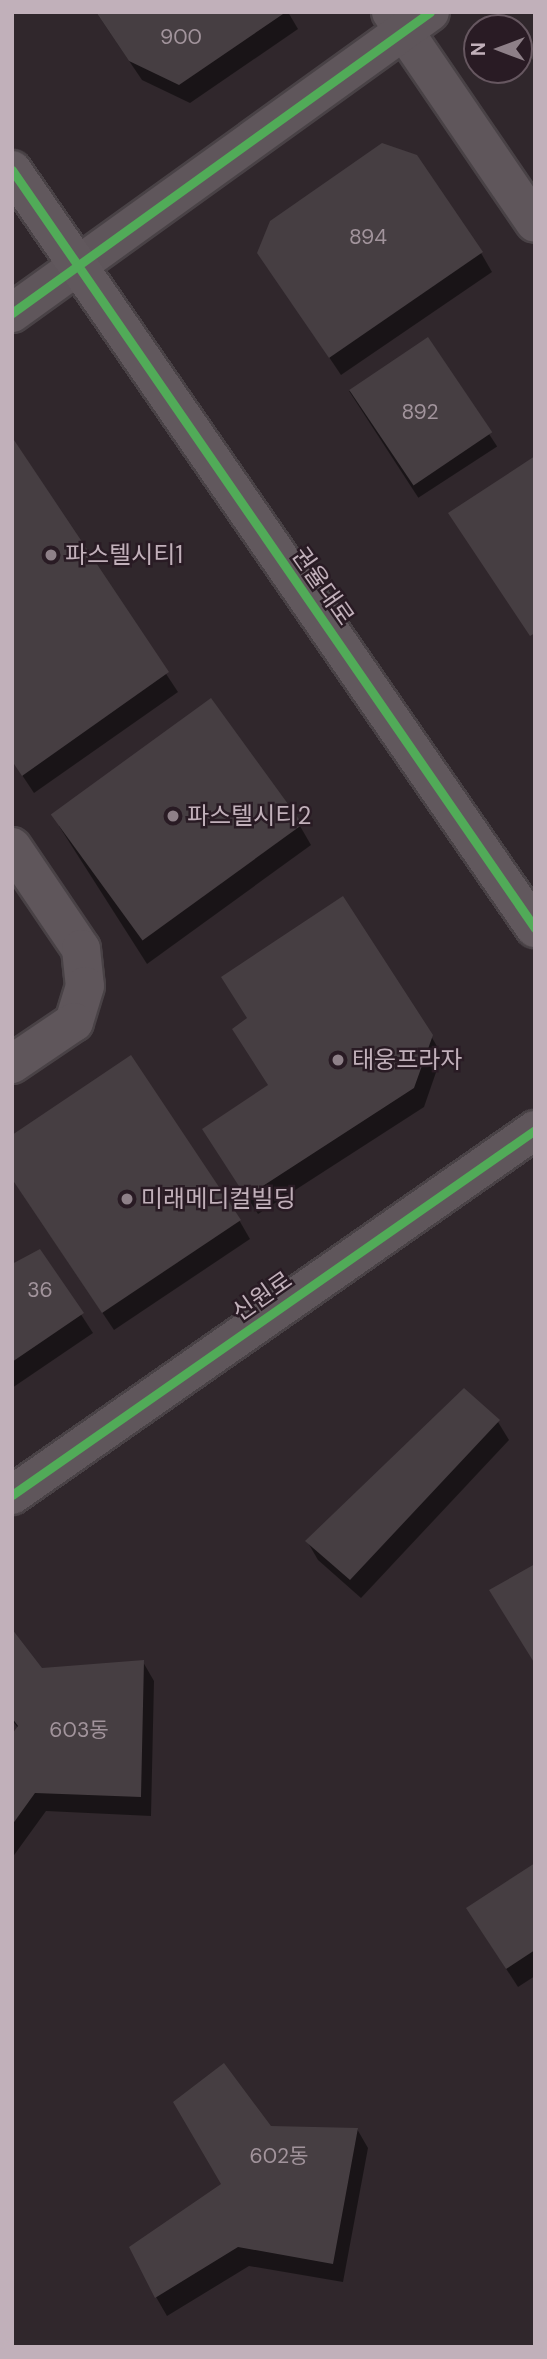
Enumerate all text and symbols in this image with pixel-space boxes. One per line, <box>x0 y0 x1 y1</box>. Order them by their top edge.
north arrow <box>463 14 533 84</box>
house number: 900 <box>160 24 202 50</box>
text: N <box>466 42 491 56</box>
house number: 894 <box>349 224 387 250</box>
house number: 892 <box>401 399 439 425</box>
place label: 파스텔시티1 <box>65 541 183 569</box>
street label: 권율대로 <box>286 542 360 630</box>
marker: 파스텔시티1 <box>43 547 59 563</box>
place label: 파스텔시티2 <box>187 802 311 830</box>
marker: 파스텔시티2 <box>165 808 181 824</box>
place label: 태웅프라자 <box>352 1046 462 1074</box>
marker: 태웅프라자 <box>330 1052 346 1068</box>
place label: 미래메디컬빌딩 <box>141 1185 296 1213</box>
marker: 미래메디컬빌딩 <box>119 1191 135 1207</box>
street label: 신원로 <box>227 1265 297 1327</box>
house number: 36 <box>27 1277 53 1303</box>
house number: 603동 <box>49 1717 109 1743</box>
house number: 602동 <box>250 2143 308 2169</box>

